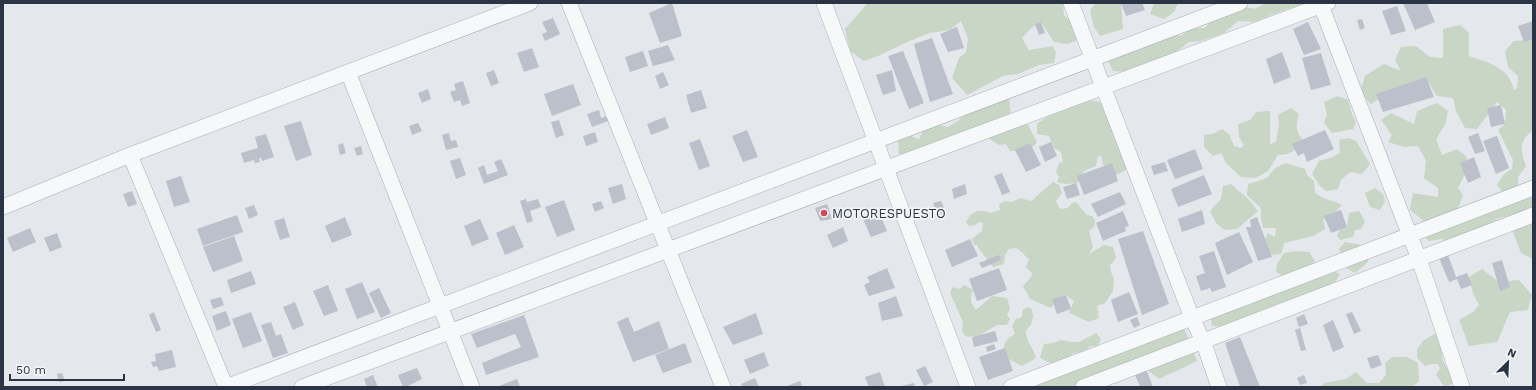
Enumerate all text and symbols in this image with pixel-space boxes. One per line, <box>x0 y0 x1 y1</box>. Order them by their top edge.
place label: MOTORESPUESTO <box>832 206 946 221</box>
marker: MOTORESPUESTO <box>819 208 829 218</box>
north arrow <box>1488 342 1528 382</box>
text: N <box>1505 346 1518 361</box>
scale bar <box>10 356 124 382</box>
text: 50 m <box>16 363 46 377</box>

